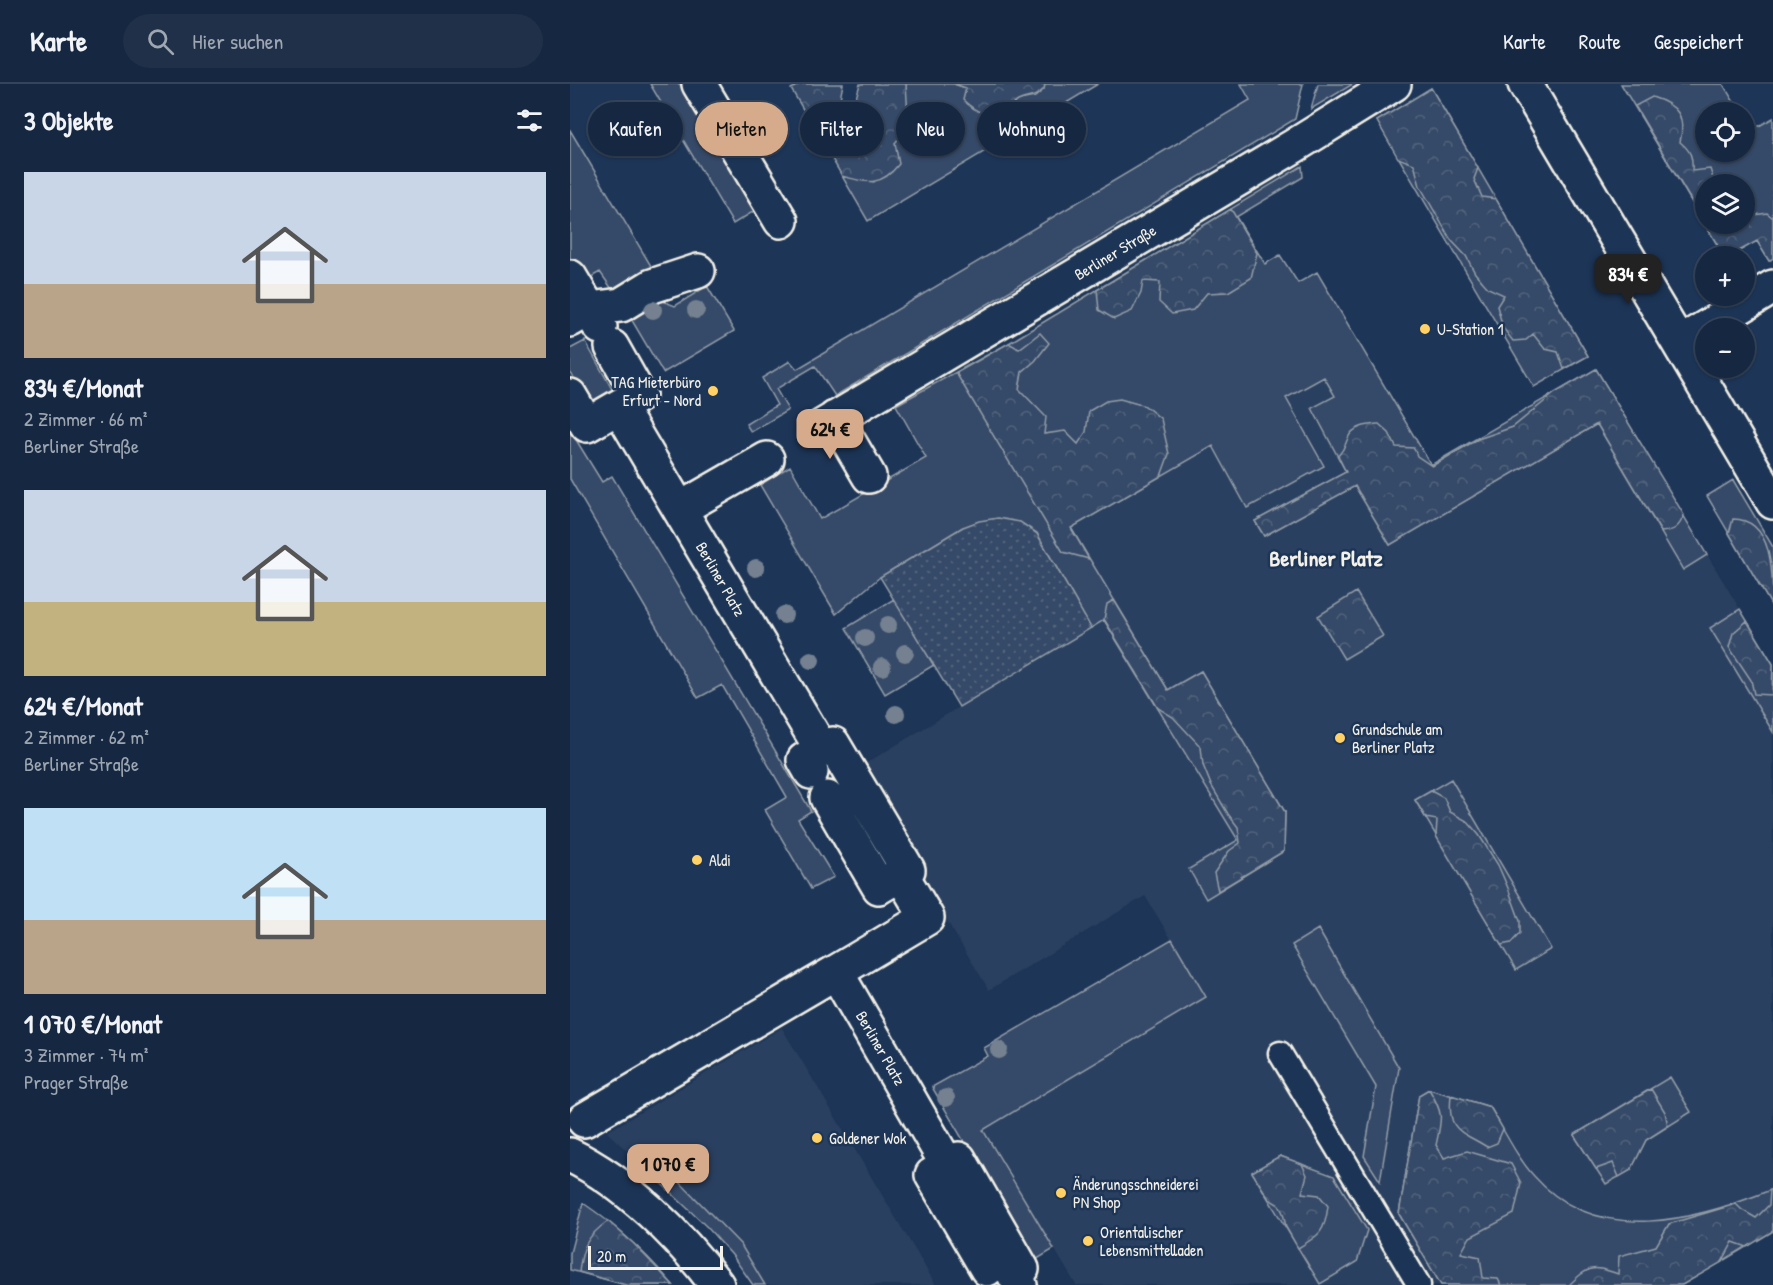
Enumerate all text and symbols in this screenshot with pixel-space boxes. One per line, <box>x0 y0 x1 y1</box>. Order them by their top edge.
search box <box>123 14 543 68</box>
text: Karte <box>30 22 87 60</box>
icon: search <box>144 25 177 58</box>
text: Hier suchen <box>192 26 283 56</box>
text: Karte <box>1503 27 1546 56</box>
text: Route <box>1579 27 1621 56</box>
text: Gespeichert <box>1654 27 1743 56</box>
chip: Kaufen <box>588 102 683 156</box>
chip: Mieten <box>695 102 788 156</box>
chip: Filter <box>800 102 884 156</box>
chip: Neu <box>896 102 965 156</box>
chip: Wohnung <box>977 102 1086 156</box>
map controls <box>1695 102 1755 378</box>
button: locate <box>1695 102 1755 162</box>
text: 3 Objekte <box>24 103 113 138</box>
icon: filters <box>513 104 546 137</box>
button: layers <box>1695 174 1755 234</box>
icon: home <box>231 211 339 319</box>
street label: Berliner Straße <box>1070 219 1161 285</box>
button: + <box>1695 246 1755 306</box>
pin: 834 € <box>1586 254 1670 305</box>
text: 834 € <box>1608 260 1648 287</box>
place label: U-Station 1 <box>1437 318 1504 340</box>
button: − <box>1695 318 1755 378</box>
marker: U-Station 1 <box>1418 322 1432 336</box>
text: 834 €/Monat <box>24 370 143 405</box>
place label: TAG Mieterbüro Erfurt - Nord <box>611 371 702 411</box>
marker: TAG Mieterbüro Erfurt - Nord <box>706 384 720 398</box>
text: 2 Zimmer · 66 m² <box>24 405 147 432</box>
pin: 624 € <box>788 409 872 460</box>
text: 624 € <box>810 415 850 442</box>
text: Berliner Straße <box>24 432 139 459</box>
icon: home <box>231 529 339 637</box>
street label: Berliner Platz <box>691 538 751 620</box>
district label: Berliner Platz <box>1269 543 1383 573</box>
text: 624 €/Monat <box>24 688 143 723</box>
place label: Grundschule am Berliner Platz <box>1352 718 1443 758</box>
text: 2 Zimmer · 62 m² <box>24 723 149 750</box>
marker: Grundschule am Berliner Platz <box>1333 731 1347 745</box>
text: Berliner Straße <box>24 750 139 777</box>
icon: home <box>231 847 339 955</box>
place label: Aldi <box>709 849 731 871</box>
marker: Aldi <box>690 853 704 867</box>
text: 1 070 €/Monat <box>24 1006 162 1041</box>
street label: Berliner Platz <box>851 1007 911 1089</box>
text: 3 Zimmer · 74 m² <box>24 1041 148 1068</box>
text: Prager Straße <box>24 1068 128 1095</box>
place label: Goldener Wok <box>829 1127 907 1149</box>
marker: Goldener Wok <box>810 1131 824 1145</box>
pin: 1 070 € <box>613 1144 723 1195</box>
text: 1 070 € <box>641 1150 695 1177</box>
place label: Änderungsschneiderei PN Shop <box>1073 1173 1199 1213</box>
marker: Änderungsschneiderei PN Shop <box>1054 1186 1068 1200</box>
place label: Orientalischer Lebensmittelladen <box>1100 1221 1204 1261</box>
marker: Orientalischer Lebensmittelladen <box>1081 1234 1095 1248</box>
scale bar <box>588 1243 723 1270</box>
text: 20 m <box>597 1245 626 1267</box>

